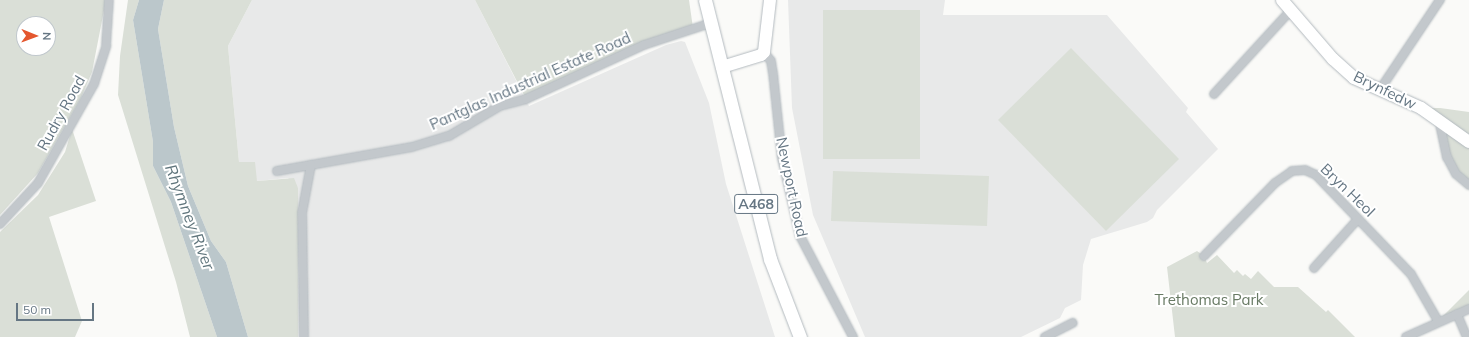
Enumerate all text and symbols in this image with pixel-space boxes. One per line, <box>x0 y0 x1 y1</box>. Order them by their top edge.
north arrow <box>16 16 56 56</box>
street label: Pantglas Industrial Estate Road <box>427 28 633 134</box>
text: N <box>40 32 54 40</box>
street label: Brynfedw <box>1351 67 1419 113</box>
street label: Rudry Road <box>33 73 89 153</box>
street label: Newport Road <box>773 135 811 239</box>
street label: Bryn Heol <box>1317 160 1379 220</box>
water label: Rhymney River <box>161 162 219 272</box>
road number: A468 <box>734 192 778 216</box>
park label: Trethomas Park <box>1154 291 1264 309</box>
scale bar <box>18 295 96 321</box>
text: 50 m <box>23 302 51 317</box>

